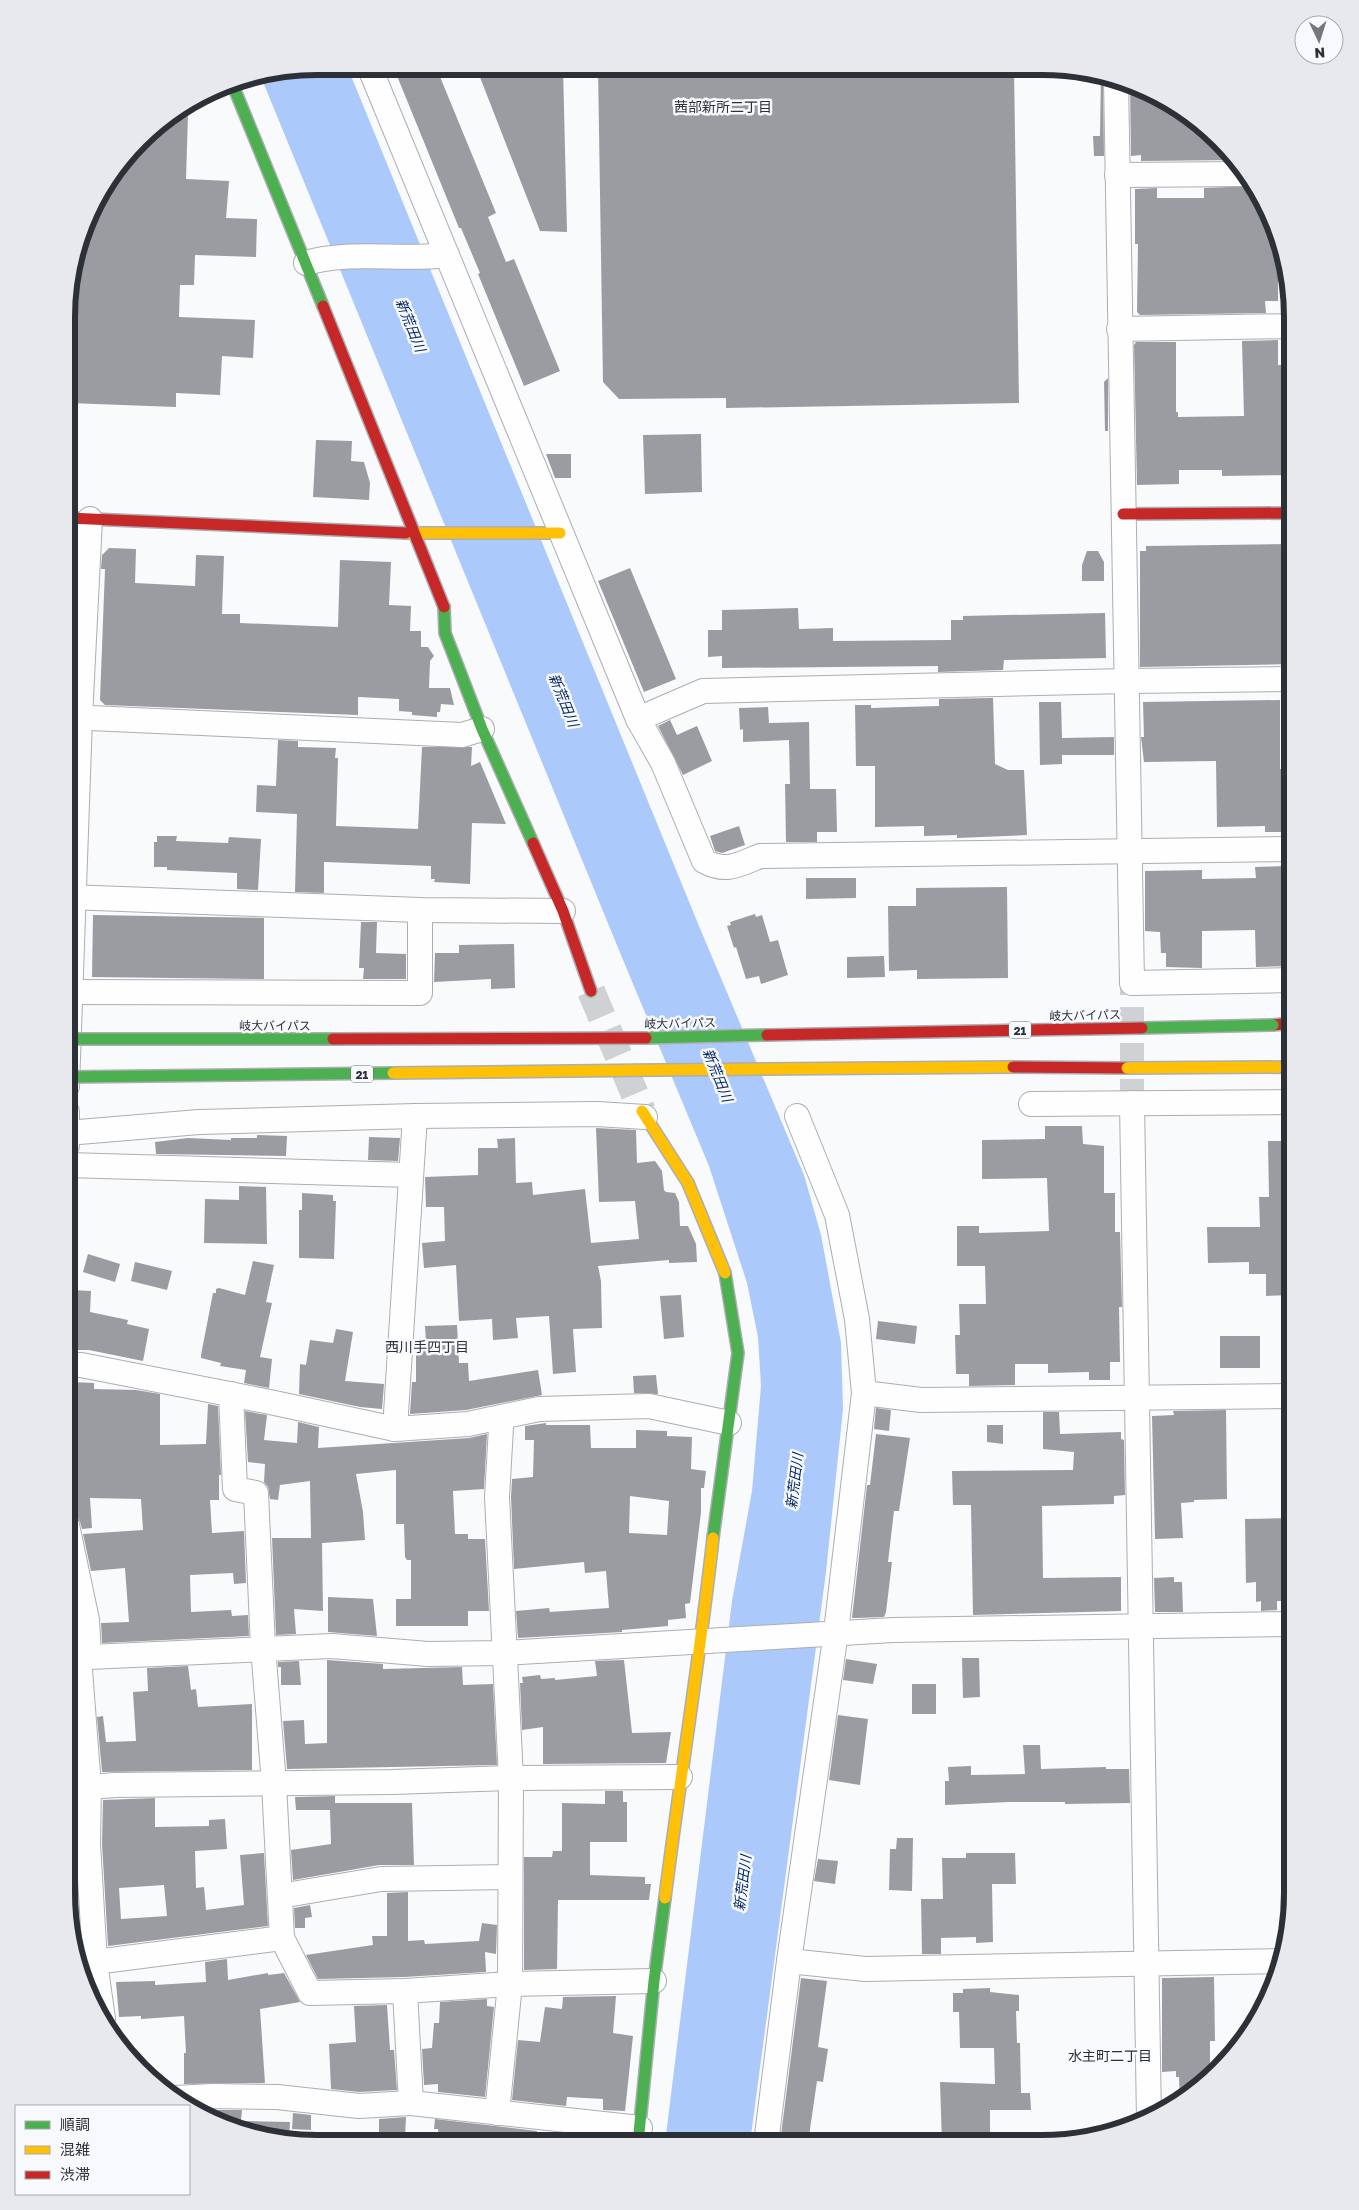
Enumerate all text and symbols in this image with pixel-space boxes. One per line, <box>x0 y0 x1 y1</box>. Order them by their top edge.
north arrow <box>1294 15 1344 65</box>
text: N <box>1314 45 1326 62</box>
district label: 茜部新所二丁目 <box>674 98 772 115</box>
water label: 新荒田川 <box>393 296 430 356</box>
water label: 新荒田川 <box>546 671 583 731</box>
street label: 岐大バイパス <box>1049 1007 1121 1023</box>
street label: 岐大バイパス <box>644 1015 716 1031</box>
street label: 岐大バイパス <box>239 1018 311 1033</box>
road number: 21 <box>1009 1022 1031 1038</box>
water label: 新荒田川 <box>700 1046 737 1106</box>
road number: 21 <box>351 1066 373 1082</box>
district label: 西川手四丁目 <box>385 1338 469 1355</box>
water label: 新荒田川 <box>782 1450 806 1510</box>
water label: 新荒田川 <box>730 1852 754 1912</box>
district label: 水主町二丁目 <box>1068 2047 1152 2064</box>
legend <box>15 2105 190 2195</box>
text: 順調 <box>60 2115 90 2133</box>
text: 混雑 <box>60 2140 90 2158</box>
text: 渋滞 <box>60 2165 90 2183</box>

